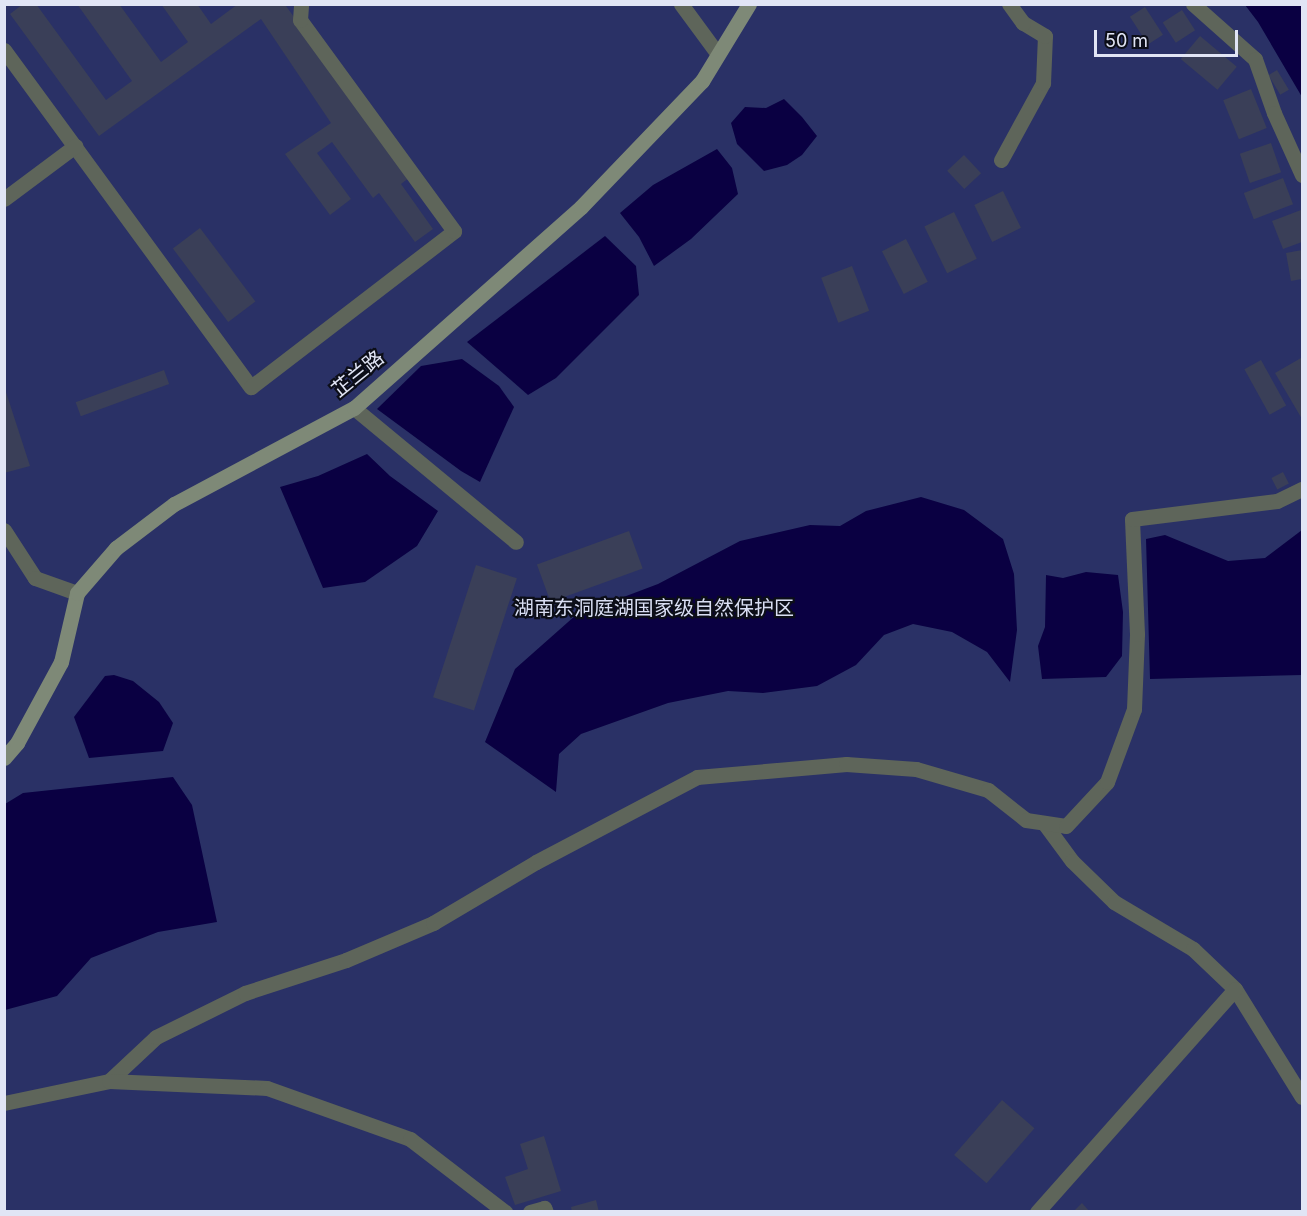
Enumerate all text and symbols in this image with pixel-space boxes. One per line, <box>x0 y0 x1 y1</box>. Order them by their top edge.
scale bar <box>1097 18 1241 56</box>
text: 50 m <box>1105 30 1148 51</box>
street label: 芷兰路 <box>327 346 389 402</box>
park label: 湖南东洞庭湖国家级自然保护区 <box>514 596 794 620</box>

